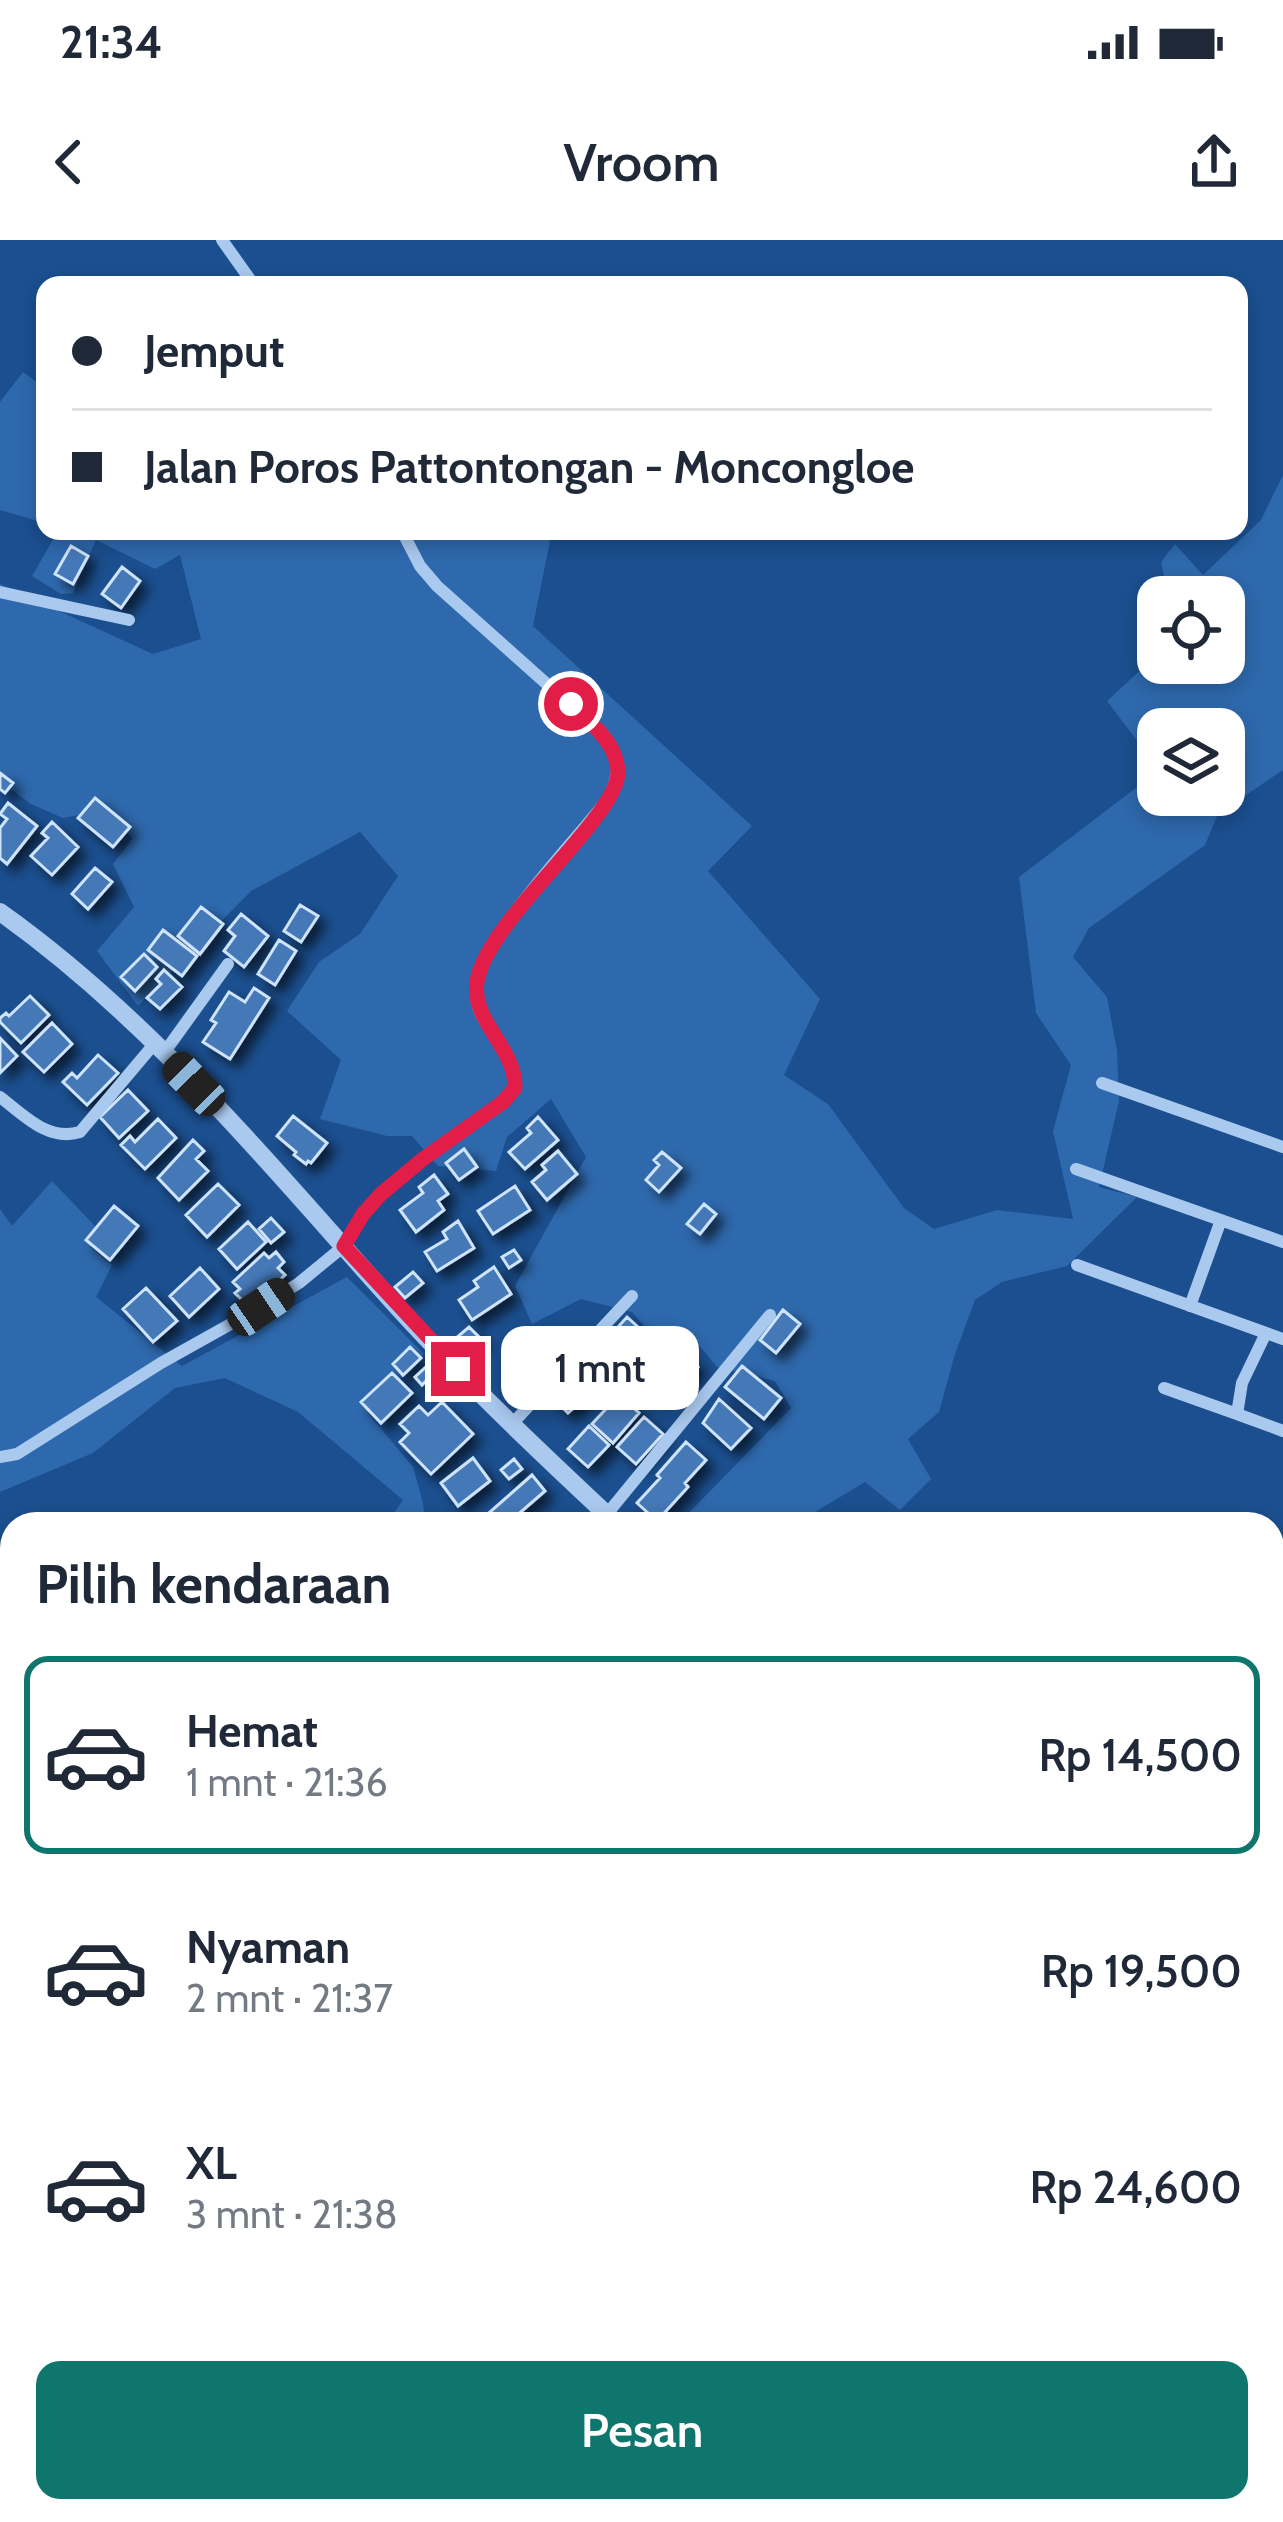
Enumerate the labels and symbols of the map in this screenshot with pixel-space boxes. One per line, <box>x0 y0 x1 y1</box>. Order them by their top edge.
route start <box>544 677 598 731</box>
car <box>156 1046 232 1122</box>
car <box>221 1272 301 1342</box>
callout: 1 mnt <box>500 1327 698 1411</box>
route end <box>431 1342 485 1396</box>

